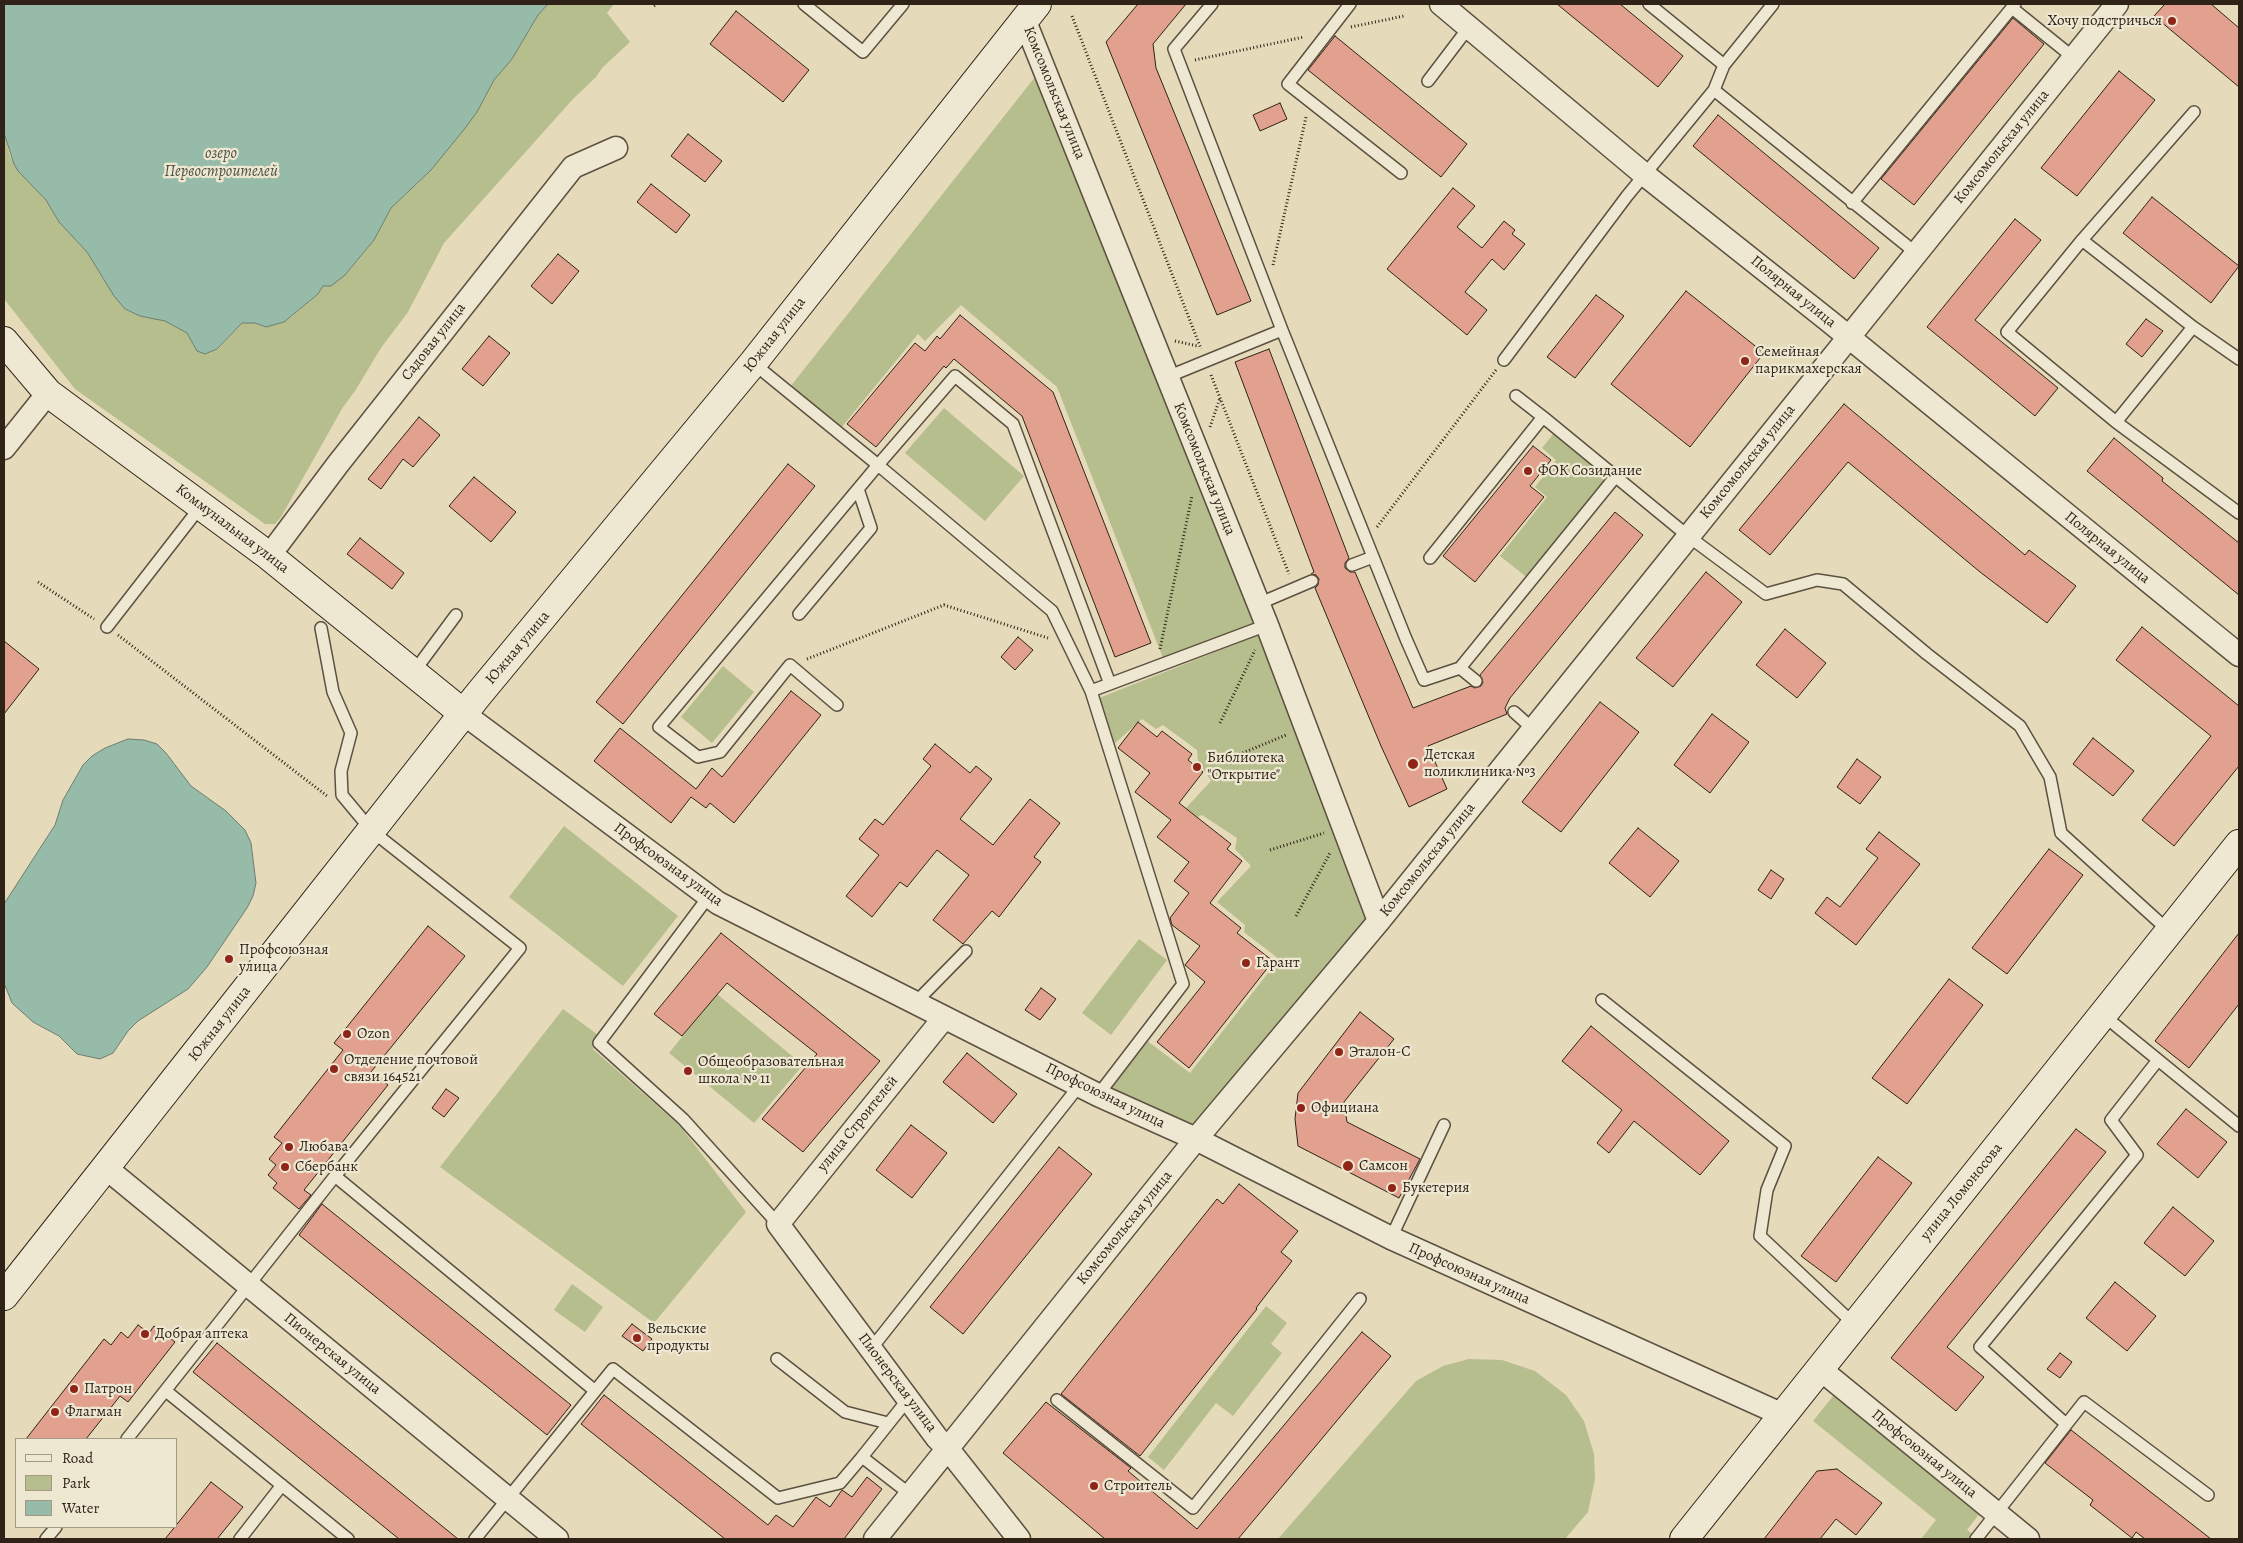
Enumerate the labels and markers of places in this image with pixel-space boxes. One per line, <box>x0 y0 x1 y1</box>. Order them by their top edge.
place label: Хочу подстричься <box>2048 12 2162 30</box>
marker: Хочу подстричься <box>2166 15 2178 27</box>
place label: Семейная парикмахерская <box>1755 343 1862 378</box>
marker: Семейная парикмахерская <box>1739 355 1751 367</box>
place label: ФОК Созидание <box>1538 462 1642 480</box>
marker: ФОК Созидание <box>1522 465 1534 477</box>
place label: Детская поликлиника №3 <box>1424 746 1536 781</box>
place label: Библиотека "Открытие" <box>1207 749 1284 784</box>
marker: Детская поликлиника №3 <box>1406 757 1420 771</box>
marker: Библиотека "Открытие" <box>1191 761 1203 773</box>
place label: Профсоюзная улица <box>239 941 328 976</box>
marker: Профсоюзная улица <box>223 953 235 965</box>
place label: Гарант <box>1256 954 1300 972</box>
marker: Гарант <box>1240 957 1252 969</box>
place label: Ozon <box>357 1025 390 1043</box>
marker: Ozon <box>341 1028 353 1040</box>
place label: Эталон-С <box>1349 1043 1411 1061</box>
marker: Эталон-С <box>1333 1046 1345 1058</box>
place label: Отделение почтовой связи 164521 <box>344 1051 478 1086</box>
place label: Общеобразовательная школа № 11 <box>698 1053 844 1088</box>
marker: Отделение почтовой связи 164521 <box>328 1063 340 1075</box>
marker: Общеобразовательная школа № 11 <box>682 1065 694 1077</box>
place label: Официана <box>1311 1099 1379 1117</box>
marker: Официана <box>1295 1102 1307 1114</box>
place label: Любава <box>299 1138 348 1156</box>
marker: Любава <box>283 1141 295 1153</box>
place label: Самсон <box>1359 1157 1408 1175</box>
place label: Сбербанк <box>295 1158 358 1176</box>
marker: Самсон <box>1341 1159 1355 1173</box>
marker: Сбербанк <box>279 1161 291 1173</box>
place label: Букетерия <box>1402 1179 1469 1197</box>
marker: Букетерия <box>1386 1182 1398 1194</box>
place label: Вельские продукты <box>647 1320 710 1355</box>
place label: Добрая аптека <box>155 1325 248 1343</box>
marker: Добрая аптека <box>139 1328 151 1340</box>
marker: Вельские продукты <box>631 1332 643 1344</box>
place label: Патрон <box>84 1380 132 1398</box>
marker: Патрон <box>68 1383 80 1395</box>
place label: Флагман <box>65 1403 122 1421</box>
marker: Флагман <box>49 1406 61 1418</box>
place label: Строитель <box>1104 1477 1172 1495</box>
marker: Строитель <box>1088 1480 1100 1492</box>

